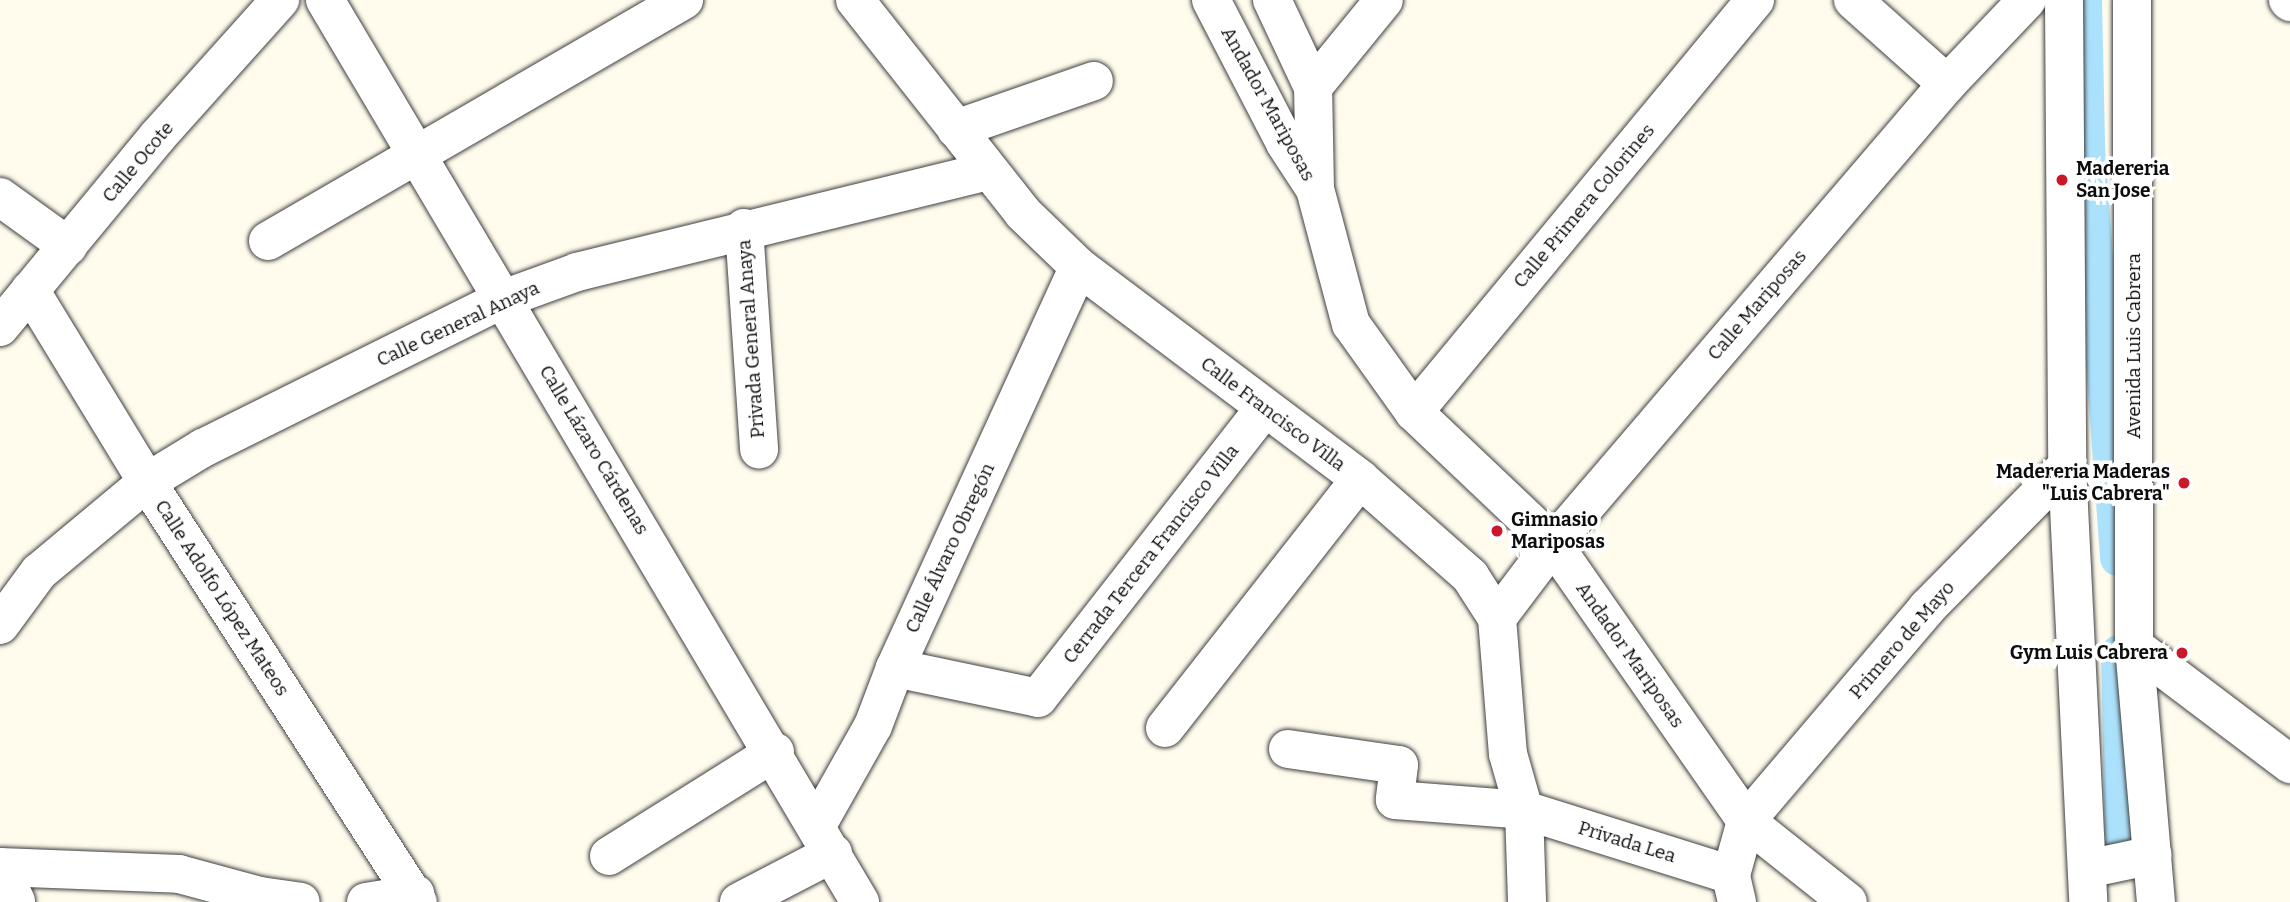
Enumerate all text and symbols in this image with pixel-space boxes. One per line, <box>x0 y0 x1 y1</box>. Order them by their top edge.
street label: Andador Mariposas <box>1216 23 1320 185</box>
street label: Calle Ocote <box>98 117 178 207</box>
street label: Calle Primera Colorines <box>1509 119 1659 293</box>
place label: Madereria San Jose <box>2076 158 2169 202</box>
marker: Madereria San Jose <box>2054 172 2070 188</box>
street label: Privada General Anaya <box>733 239 769 439</box>
street label: Calle Mariposas <box>1703 245 1811 365</box>
street label: Avenida Luis Cabrera <box>2123 253 2145 439</box>
street label: Calle General Anaya <box>373 276 543 372</box>
street label: Calle Francisco Villa <box>1196 352 1350 476</box>
street label: Calle Lázaro Cárdenas <box>534 361 654 539</box>
street label: Cerrada Tercera Francisco Villa <box>1058 440 1244 668</box>
street label: Calle Álvaro Obregón <box>901 459 999 637</box>
place label: Madereria Maderas "Luis Cabrera" <box>1996 461 2170 505</box>
marker: Madereria Maderas "Luis Cabrera" <box>2176 475 2192 491</box>
street label: Calle Adolfo López Mateos <box>150 496 294 700</box>
place label: Gimnasio Mariposas <box>1511 509 1605 553</box>
marker: Gimnasio Mariposas <box>1489 523 1505 539</box>
street label: Primero de Mayo <box>1845 576 1959 704</box>
street label: Andador Mariposas <box>1571 578 1689 732</box>
place label: Gym Luis Cabrera <box>2010 642 2168 664</box>
marker: Gym Luis Cabrera <box>2174 645 2190 661</box>
street label: Privada Lea <box>1575 816 1679 868</box>

